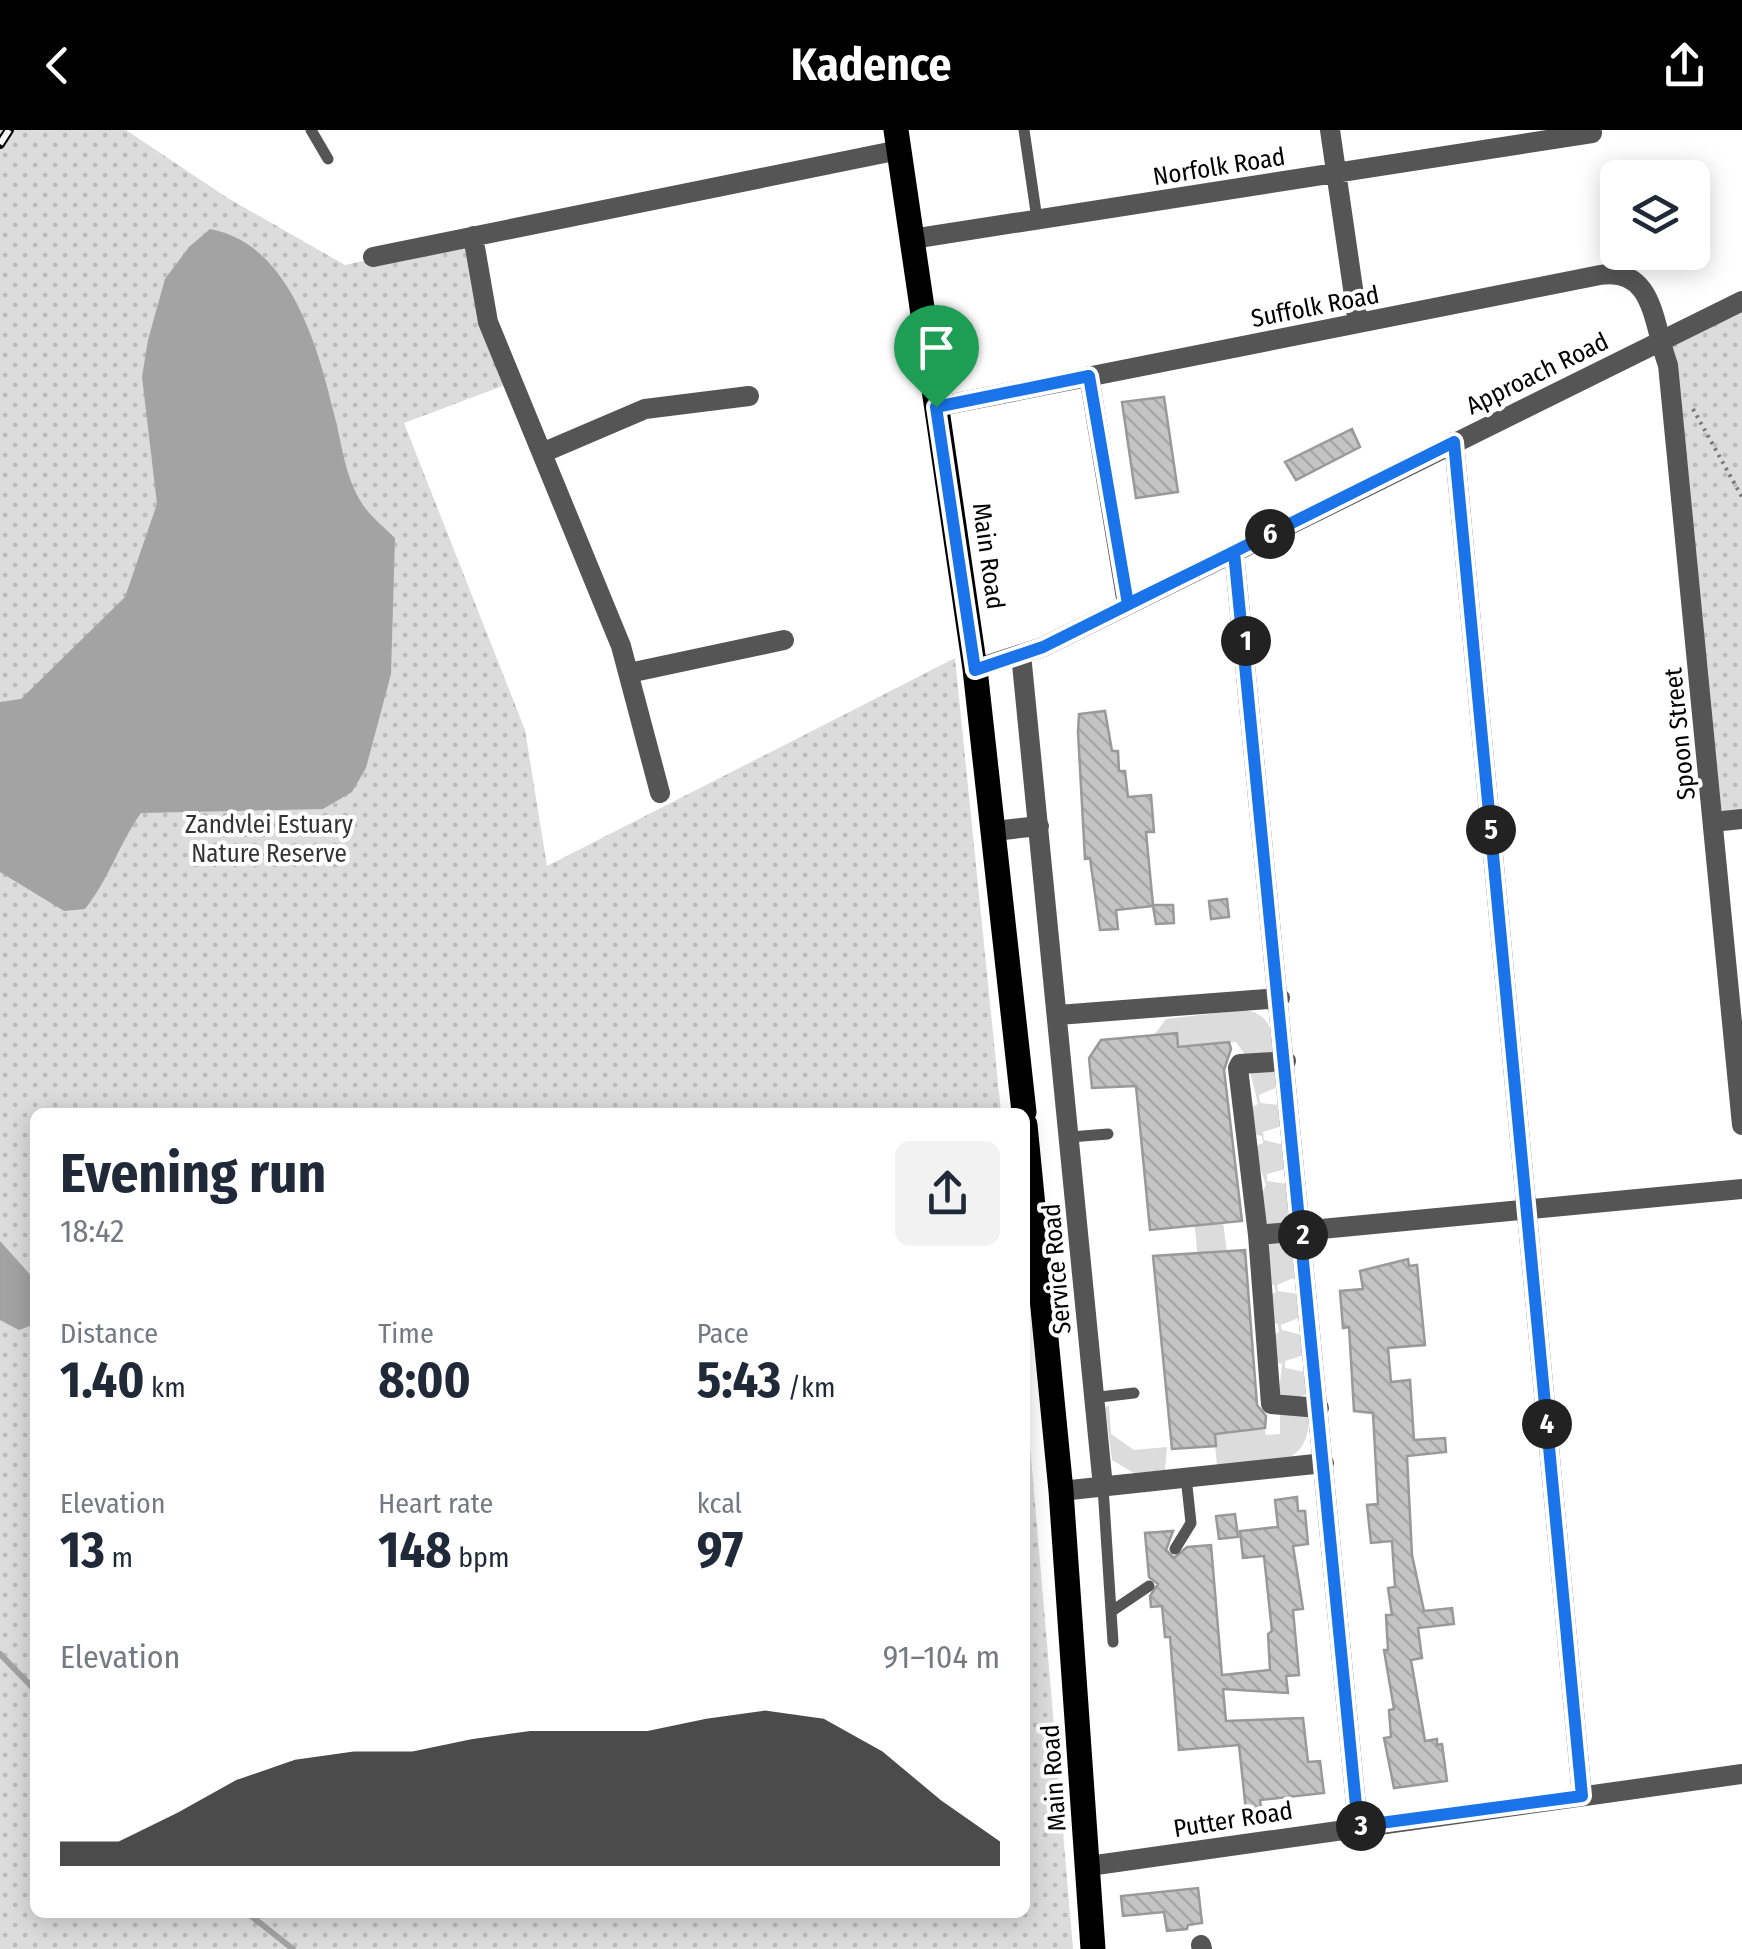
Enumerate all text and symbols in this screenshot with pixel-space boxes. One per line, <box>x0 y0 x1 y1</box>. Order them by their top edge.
icon: back <box>30 38 85 93</box>
text: Kadence <box>791 38 951 92</box>
icon: share <box>1657 38 1712 93</box>
street label: Norfolk Road <box>1151 142 1287 192</box>
map controls <box>1600 160 1710 270</box>
button: layers <box>1600 160 1710 270</box>
street label: Suffolk Road <box>1249 280 1382 334</box>
pin <box>894 305 979 408</box>
icon: arrive <box>909 320 964 375</box>
street label: Approach Road <box>1461 327 1613 421</box>
street label: Main Road <box>966 501 1010 611</box>
pin: 6 <box>1245 509 1295 559</box>
text: 6 <box>1263 517 1277 550</box>
pin: 1 <box>1221 616 1271 666</box>
text: 1 <box>1240 624 1252 657</box>
street label: Spoon Street <box>1658 666 1702 801</box>
pin: 5 <box>1466 805 1516 855</box>
park label: Zandvlei Estuary Nature Reserve <box>185 810 353 869</box>
text: 5 <box>1484 813 1498 846</box>
text: Evening run <box>60 1141 326 1207</box>
button: share <box>895 1141 1000 1246</box>
street label: Service Road <box>1036 1202 1078 1336</box>
pin: 2 <box>1278 1210 1328 1260</box>
text: 18:42 <box>60 1212 124 1250</box>
text: 2 <box>1297 1218 1309 1251</box>
text: Distance <box>60 1317 158 1350</box>
text: Time <box>378 1317 434 1350</box>
text: Pace <box>697 1317 749 1350</box>
text: 1.40 <box>60 1350 145 1410</box>
text: 8:00 <box>378 1350 471 1410</box>
text: 5:43 <box>697 1350 781 1410</box>
text: km <box>145 1371 186 1404</box>
text: /km <box>781 1371 835 1404</box>
pin: 4 <box>1522 1399 1572 1449</box>
text: 4 <box>1540 1407 1554 1440</box>
text: Elevation <box>60 1487 165 1520</box>
text: Heart rate <box>378 1487 493 1520</box>
text: kcal <box>697 1487 742 1520</box>
text: 13 <box>60 1520 105 1580</box>
text: 148 <box>378 1520 452 1580</box>
text: 97 <box>697 1520 743 1580</box>
text: m <box>105 1541 133 1574</box>
text: bpm <box>452 1541 509 1574</box>
text: Elevation <box>60 1638 180 1676</box>
text: 91–104 m <box>883 1638 1000 1676</box>
street label: Main Road <box>1035 1723 1073 1832</box>
street label: Putter Road <box>1171 1796 1295 1844</box>
pin: 3 <box>1336 1801 1386 1851</box>
text: 3 <box>1354 1809 1368 1842</box>

